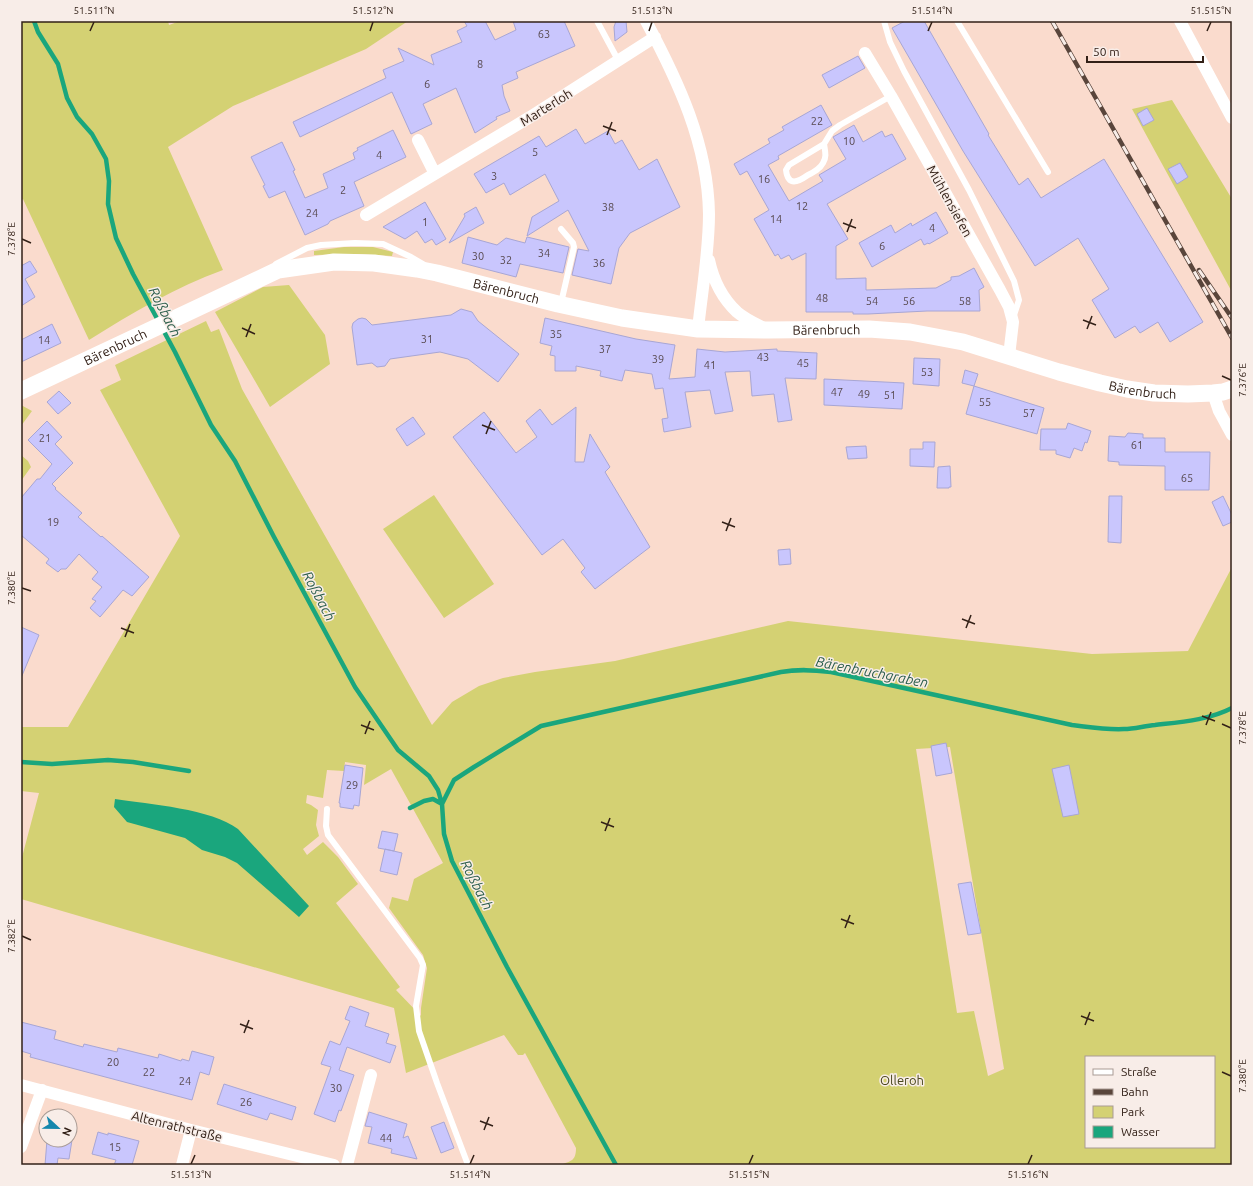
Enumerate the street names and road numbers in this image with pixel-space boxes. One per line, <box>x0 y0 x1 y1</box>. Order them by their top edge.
street label: Marterloh <box>517 86 575 128</box>
street label: Mühlensiefen <box>925 163 975 239</box>
street label: Bärenbruch <box>472 276 541 306</box>
street label: Bärenbruch <box>792 322 860 337</box>
street label: Bärenbruch <box>81 326 149 368</box>
street label: Bärenbruch <box>1108 378 1176 401</box>
street label: Altenrathstraße <box>130 1108 224 1144</box>

